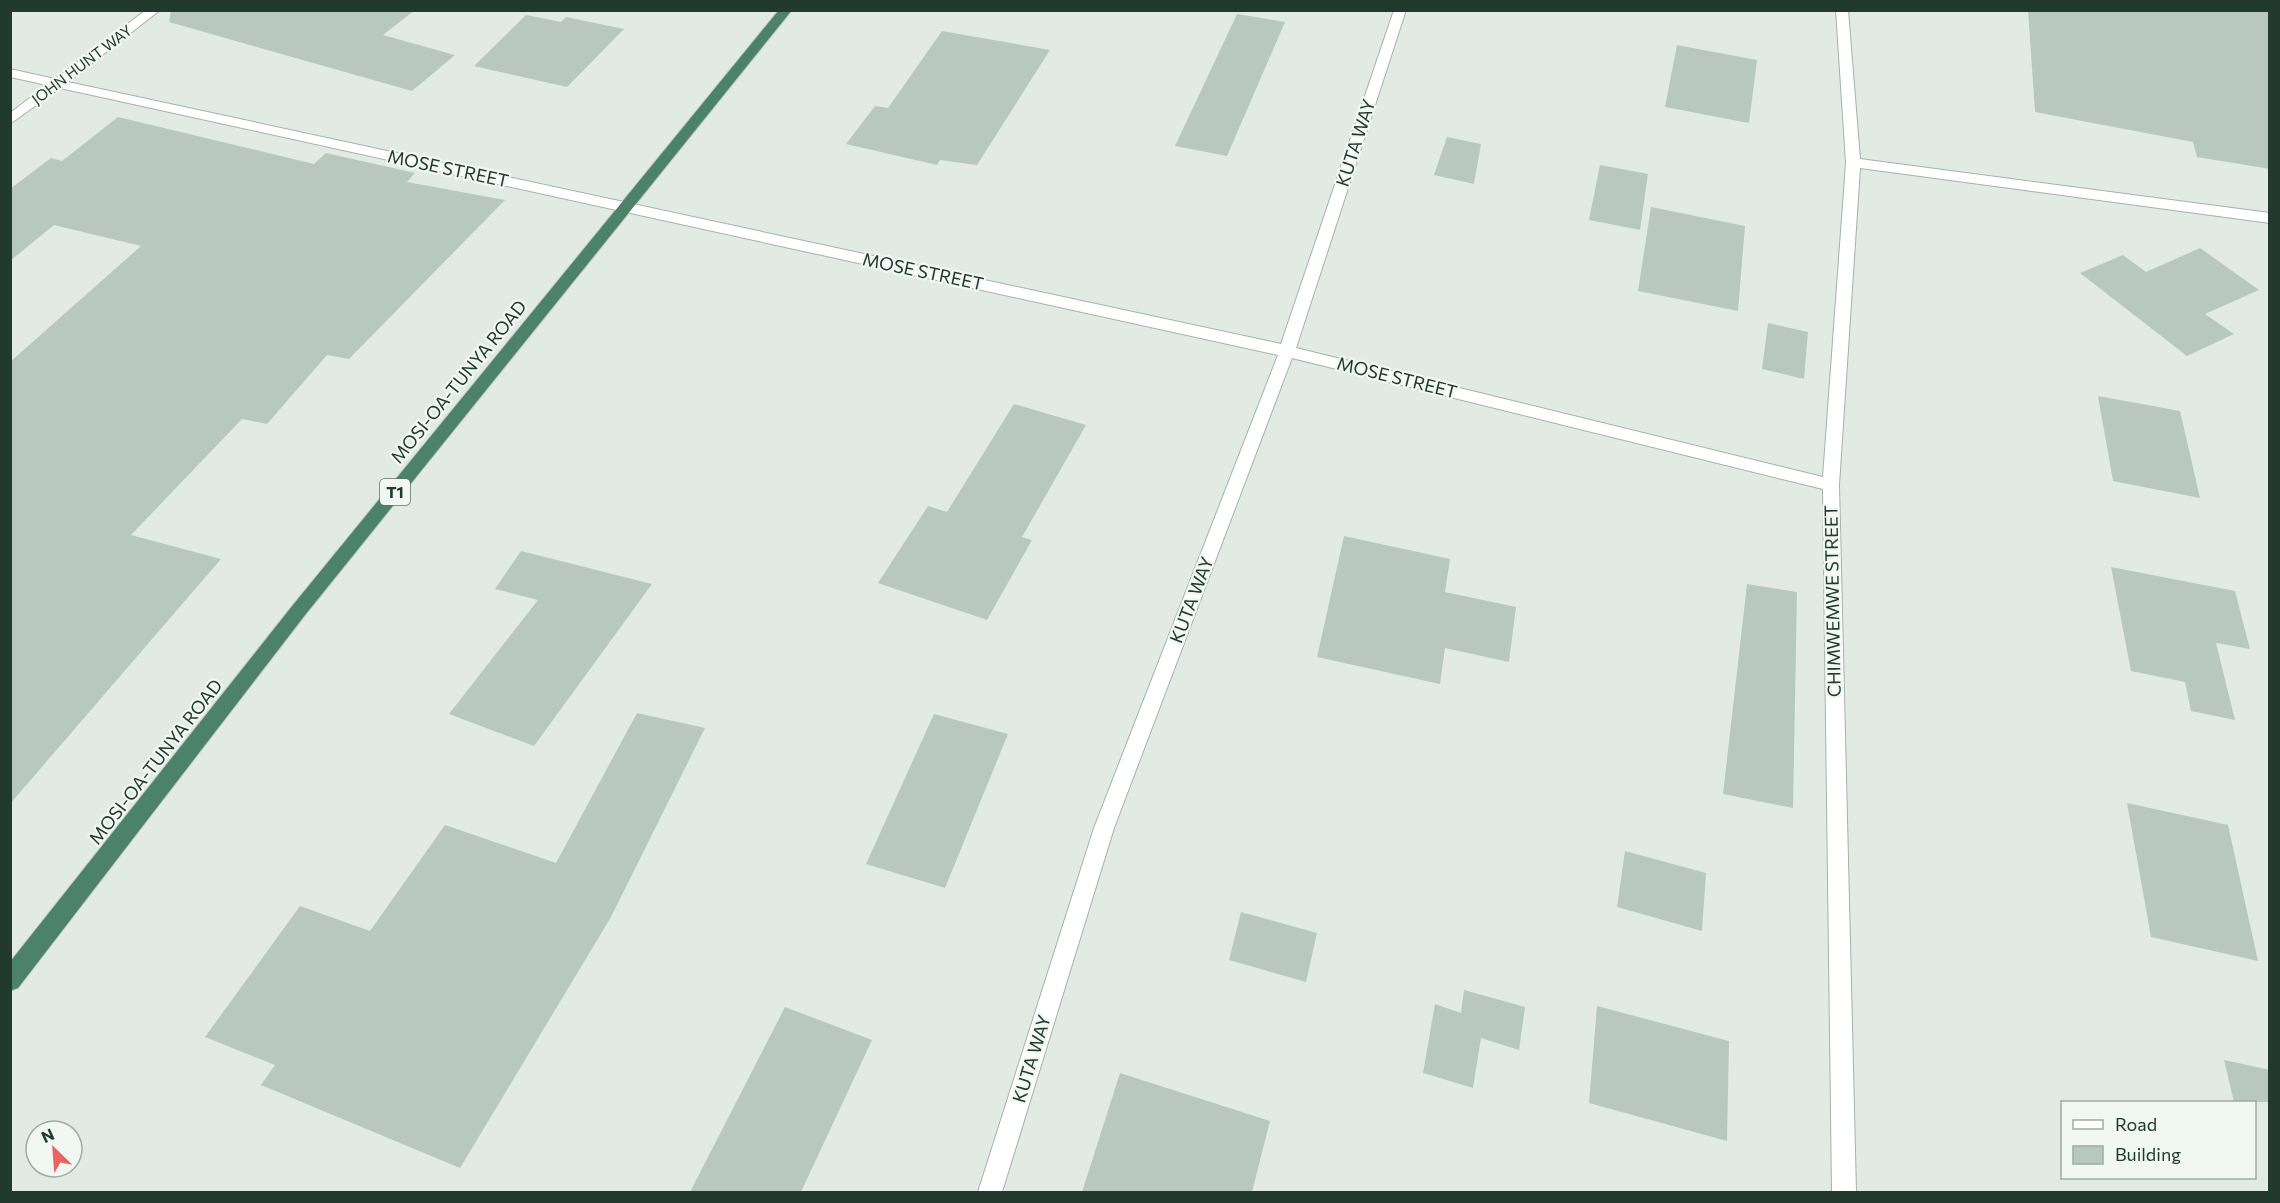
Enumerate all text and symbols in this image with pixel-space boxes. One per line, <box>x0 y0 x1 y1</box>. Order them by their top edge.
street label: JOHN HUNT WAY <box>28 20 135 108</box>
street label: KUTA WAY <box>1331 96 1380 189</box>
street label: MOSE STREET <box>386 144 511 192</box>
street label: MOSE STREET <box>861 247 986 295</box>
street label: MOSI-OA-TUNYA ROAD <box>386 295 531 467</box>
street label: MOSE STREET <box>1335 351 1460 403</box>
road number: T1 <box>380 479 410 505</box>
street label: CHIMWEMWE STREET <box>1819 505 1845 697</box>
street label: KUTA WAY <box>1165 553 1218 646</box>
street label: MOSI-OA-TUNYA ROAD <box>84 674 227 848</box>
street label: KUTA WAY <box>1007 1012 1055 1105</box>
legend <box>2061 1101 2256 1179</box>
text: Road <box>2115 1113 2157 1135</box>
north arrow <box>24 1119 84 1179</box>
text: N <box>38 1124 57 1146</box>
text: Building <box>2115 1143 2181 1165</box>

